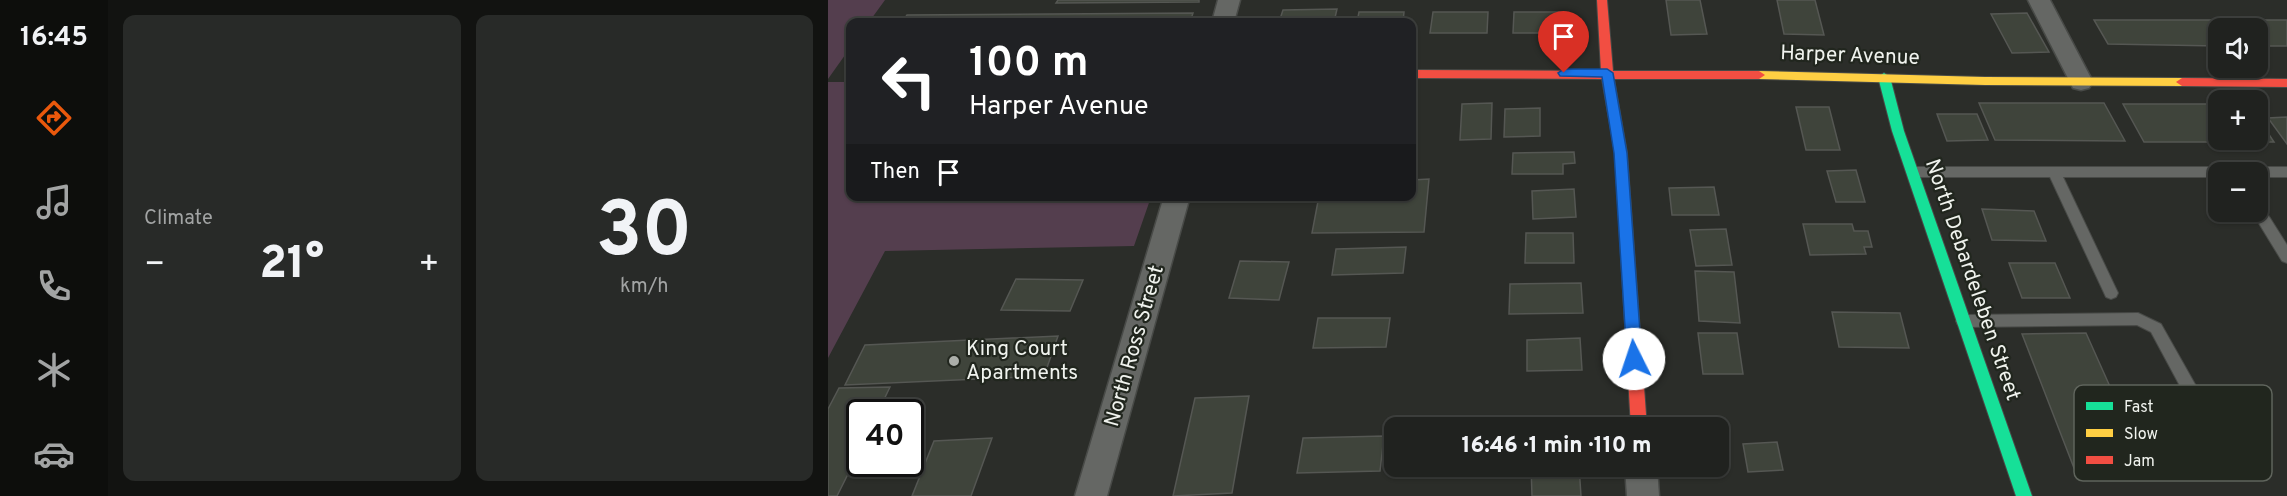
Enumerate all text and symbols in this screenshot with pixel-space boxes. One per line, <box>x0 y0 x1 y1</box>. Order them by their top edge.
pin <box>1538 11 1589 73</box>
map controls <box>2208 18 2268 222</box>
button: sound <box>2208 18 2268 78</box>
icon: arrive <box>1547 20 1580 53</box>
text: 16:45 <box>20 21 88 55</box>
text: 100 m <box>969 38 1088 91</box>
street label: Harper Avenue <box>1780 40 1920 72</box>
icon: left <box>870 42 948 120</box>
text: Harper Avenue <box>969 90 1149 124</box>
button: + <box>2208 90 2268 150</box>
icon: directions <box>33 97 75 139</box>
icon: arrive <box>932 156 965 189</box>
street label: North Debardeleben Street <box>1918 156 2026 404</box>
text: Then <box>870 159 920 186</box>
button: − <box>2208 162 2268 222</box>
icon: music <box>33 181 75 223</box>
text: 30 <box>596 185 693 284</box>
text: Climate <box>144 206 213 232</box>
text: 21° <box>259 237 324 294</box>
text: − <box>144 245 165 287</box>
text: + <box>418 245 439 287</box>
street label: North Ross Street <box>1099 262 1171 430</box>
icon: phone <box>33 265 75 307</box>
text: km/h <box>620 274 669 300</box>
position arrow <box>1602 327 1666 391</box>
place label: King Court Apartments <box>966 336 1078 387</box>
icon: climate <box>33 349 75 391</box>
marker: King Court Apartments <box>947 354 961 368</box>
legend <box>2074 385 2272 481</box>
text: Fast <box>2124 398 2154 418</box>
speed limit sign: 40 <box>846 399 924 477</box>
text: Slow <box>2124 425 2158 445</box>
icon: car <box>33 433 75 475</box>
text: 16:46 · 1 min · 110 m <box>1462 433 1651 460</box>
text: Jam <box>2124 452 2155 472</box>

